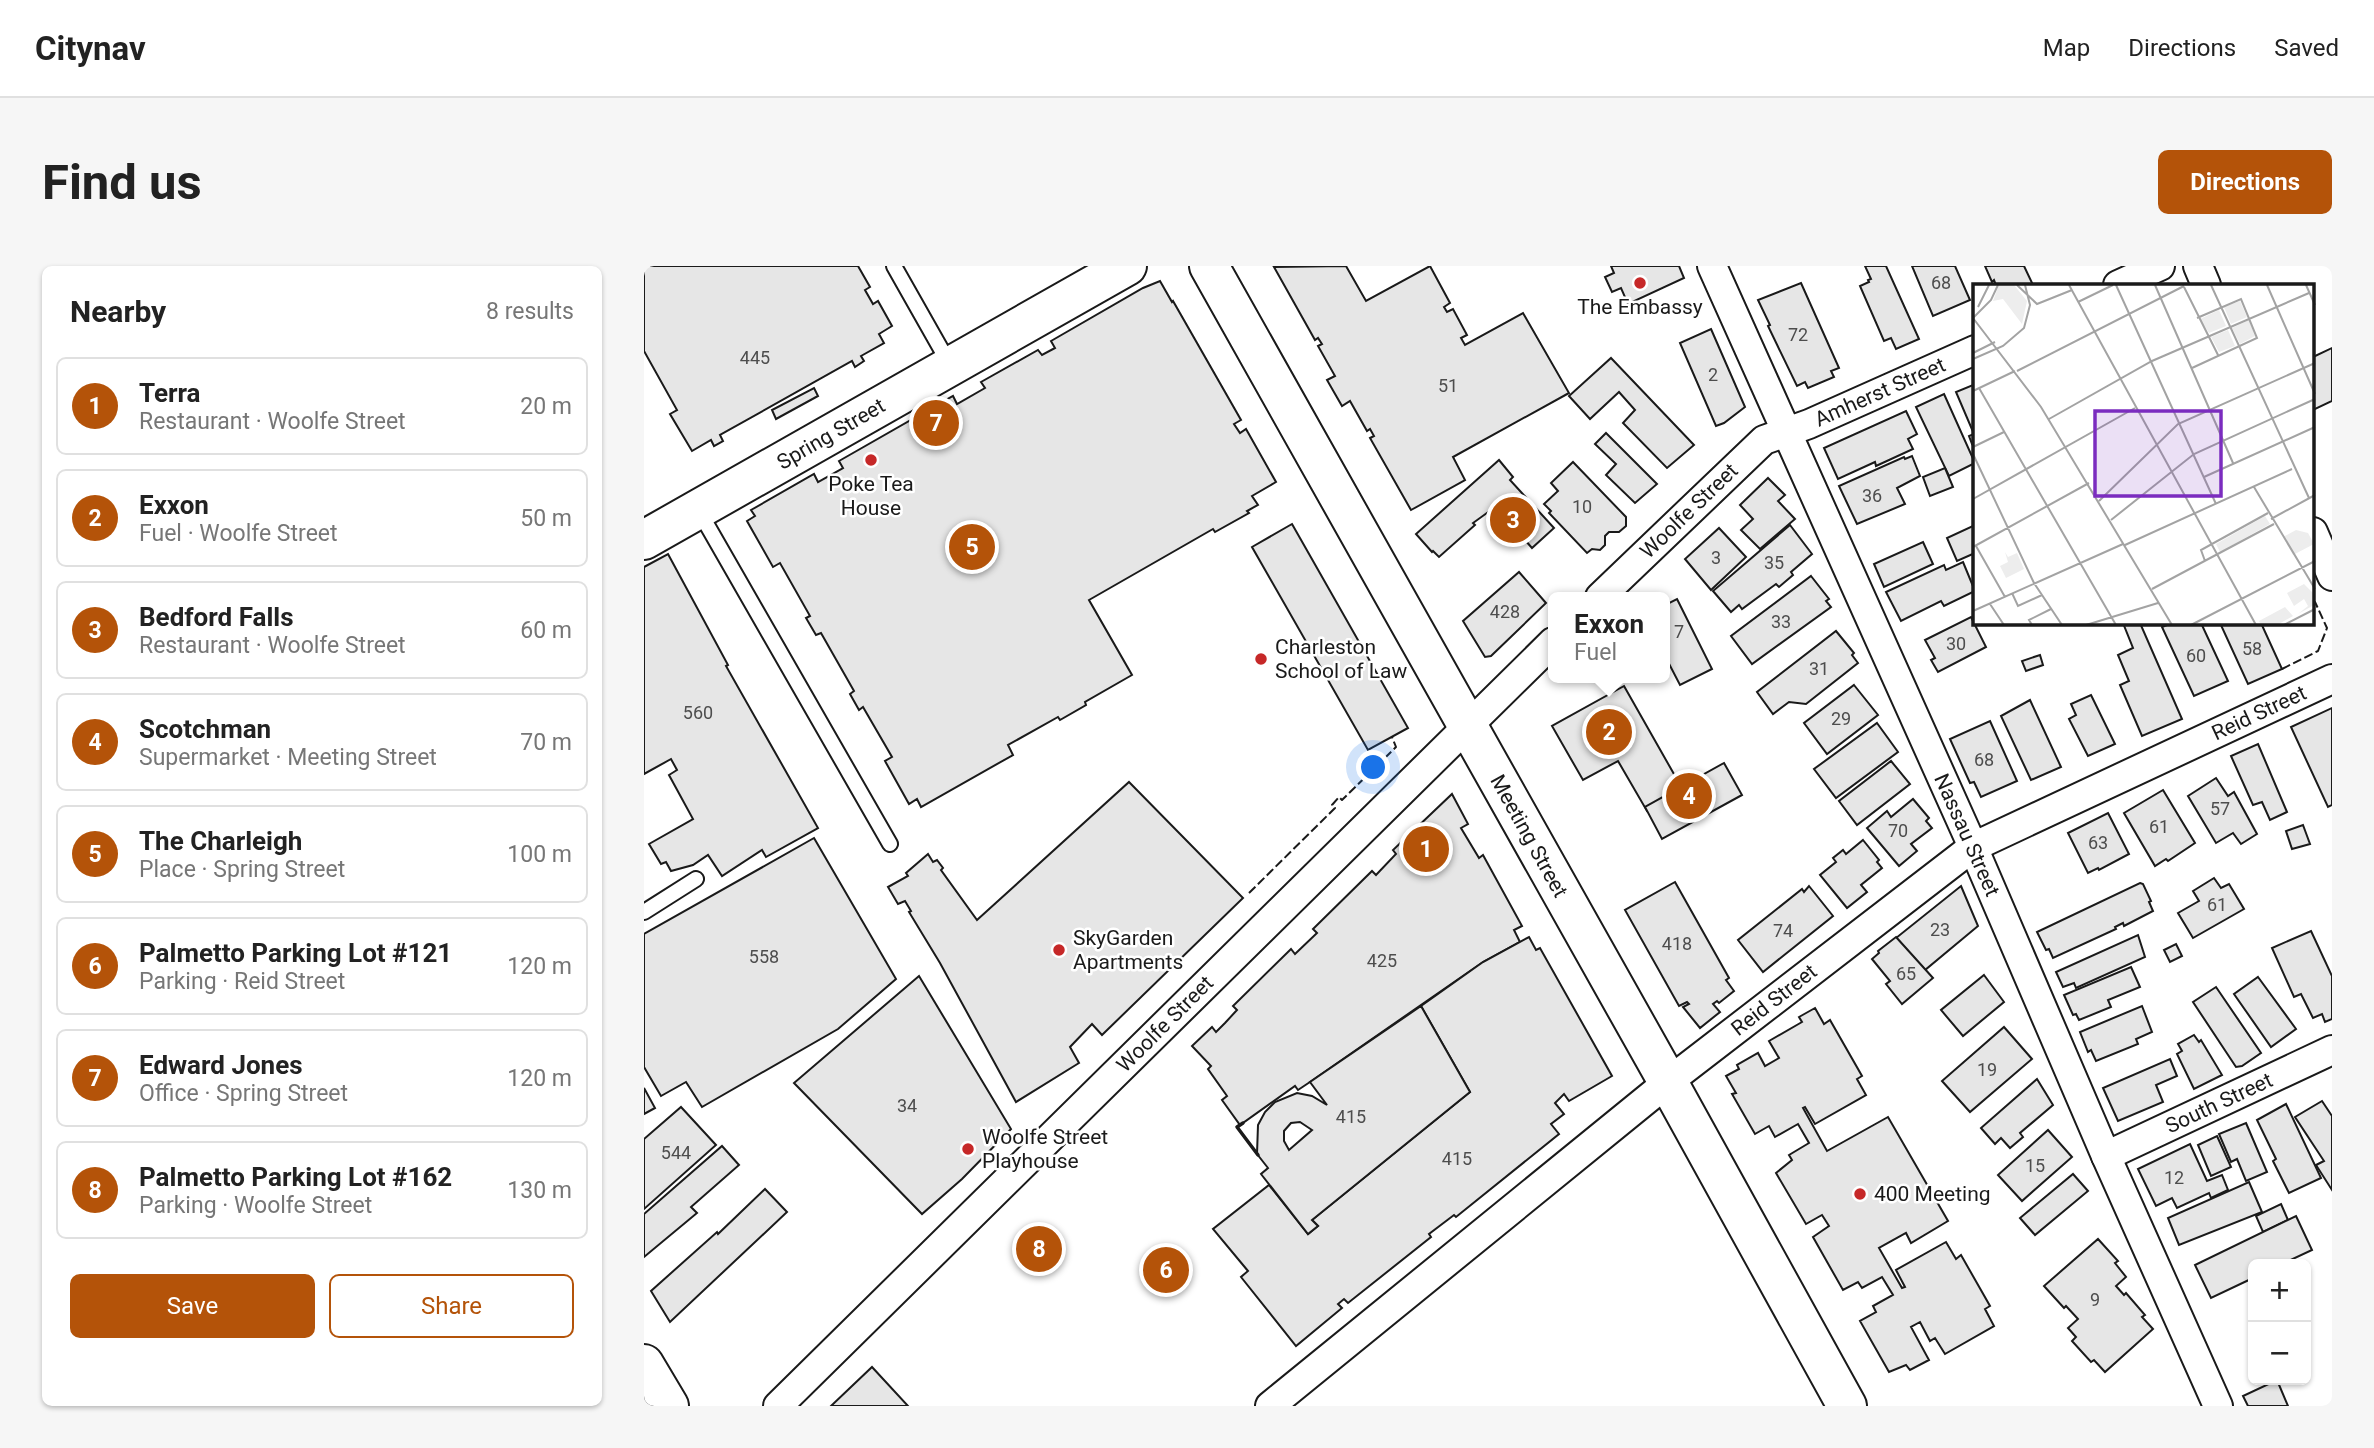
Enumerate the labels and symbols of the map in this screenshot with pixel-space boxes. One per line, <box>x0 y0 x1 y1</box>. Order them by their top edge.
house number: 68 <box>1931 272 1951 293</box>
marker: The Embassy <box>1632 275 1648 291</box>
inset map <box>1973 284 2315 625</box>
place label: The Embassy <box>1577 295 1703 319</box>
house number: 72 <box>1788 324 1808 345</box>
house number: 445 <box>740 347 770 368</box>
street label: Amherst Street <box>1811 352 1949 431</box>
house number: 2 <box>1708 364 1718 385</box>
house number: 51 <box>1438 375 1458 396</box>
street label: Spring Street <box>773 393 889 475</box>
pin: 7 <box>913 397 959 449</box>
marker: Poke Tea House <box>863 452 879 468</box>
street label: Woolfe Street <box>1635 458 1743 563</box>
place label: Poke Tea House <box>828 472 914 520</box>
house number: 36 <box>1862 485 1882 506</box>
pin: 3 <box>1490 494 1536 546</box>
house number: 10 <box>1572 496 1592 517</box>
pin: 5 <box>949 521 995 573</box>
house number: 3 <box>1711 547 1721 568</box>
house number: 35 <box>1764 552 1784 573</box>
house number: 428 <box>1490 601 1520 622</box>
house number: 33 <box>1771 611 1791 632</box>
house number: 7 <box>1674 621 1684 642</box>
house number: 30 <box>1946 633 1966 654</box>
place label: Charleston School of Law <box>1275 635 1408 683</box>
house number: 58 <box>2242 638 2262 659</box>
house number: 60 <box>2186 645 2206 666</box>
marker: Charleston School of Law <box>1253 651 1269 667</box>
house number: 31 <box>1809 658 1829 679</box>
street label: Reid Street <box>2208 681 2310 745</box>
house number: 560 <box>683 702 713 723</box>
pin: 2 <box>1586 706 1632 758</box>
house number: 29 <box>1831 708 1851 729</box>
house number: 68 <box>1974 749 1994 770</box>
your location <box>1356 750 1390 784</box>
street label: Meeting Street <box>1485 770 1573 902</box>
pin: 4 <box>1666 770 1712 822</box>
street label: Nassau Street <box>1929 770 2005 900</box>
house number: 57 <box>2210 798 2230 819</box>
house number: 61 <box>2149 816 2169 837</box>
house number: 70 <box>1888 820 1908 841</box>
pin: 1 <box>1403 823 1449 875</box>
house number: 63 <box>2088 832 2108 853</box>
house number: 61 <box>2207 894 2227 915</box>
house number: 23 <box>1930 919 1950 940</box>
house number: 74 <box>1773 920 1793 941</box>
place label: SkyGarden Apartments <box>1073 926 1183 974</box>
house number: 418 <box>1662 933 1692 954</box>
marker: SkyGarden Apartments <box>1051 942 1067 958</box>
house number: 558 <box>749 946 779 967</box>
house number: 425 <box>1367 950 1397 971</box>
street label: Reid Street <box>1727 959 1822 1041</box>
house number: 65 <box>1896 963 1916 984</box>
street label: Woolfe Street <box>1112 971 1218 1077</box>
house number: 19 <box>1977 1059 1997 1080</box>
street label: South Street <box>2162 1068 2276 1138</box>
house number: 34 <box>897 1095 917 1116</box>
house number: 415 <box>1336 1106 1366 1127</box>
place label: Woolfe Street Playhouse <box>982 1125 1108 1173</box>
marker: Woolfe Street Playhouse <box>960 1141 976 1157</box>
house number: 544 <box>661 1142 691 1163</box>
house number: 415 <box>1442 1148 1472 1169</box>
house number: 15 <box>2025 1155 2045 1176</box>
house number: 12 <box>2164 1167 2184 1188</box>
place label: 400 Meeting <box>1874 1182 1991 1206</box>
marker: 400 Meeting <box>1852 1186 1868 1202</box>
pin: 8 <box>1016 1223 1062 1275</box>
pin: 6 <box>1143 1244 1189 1296</box>
house number: 9 <box>2090 1289 2100 1310</box>

